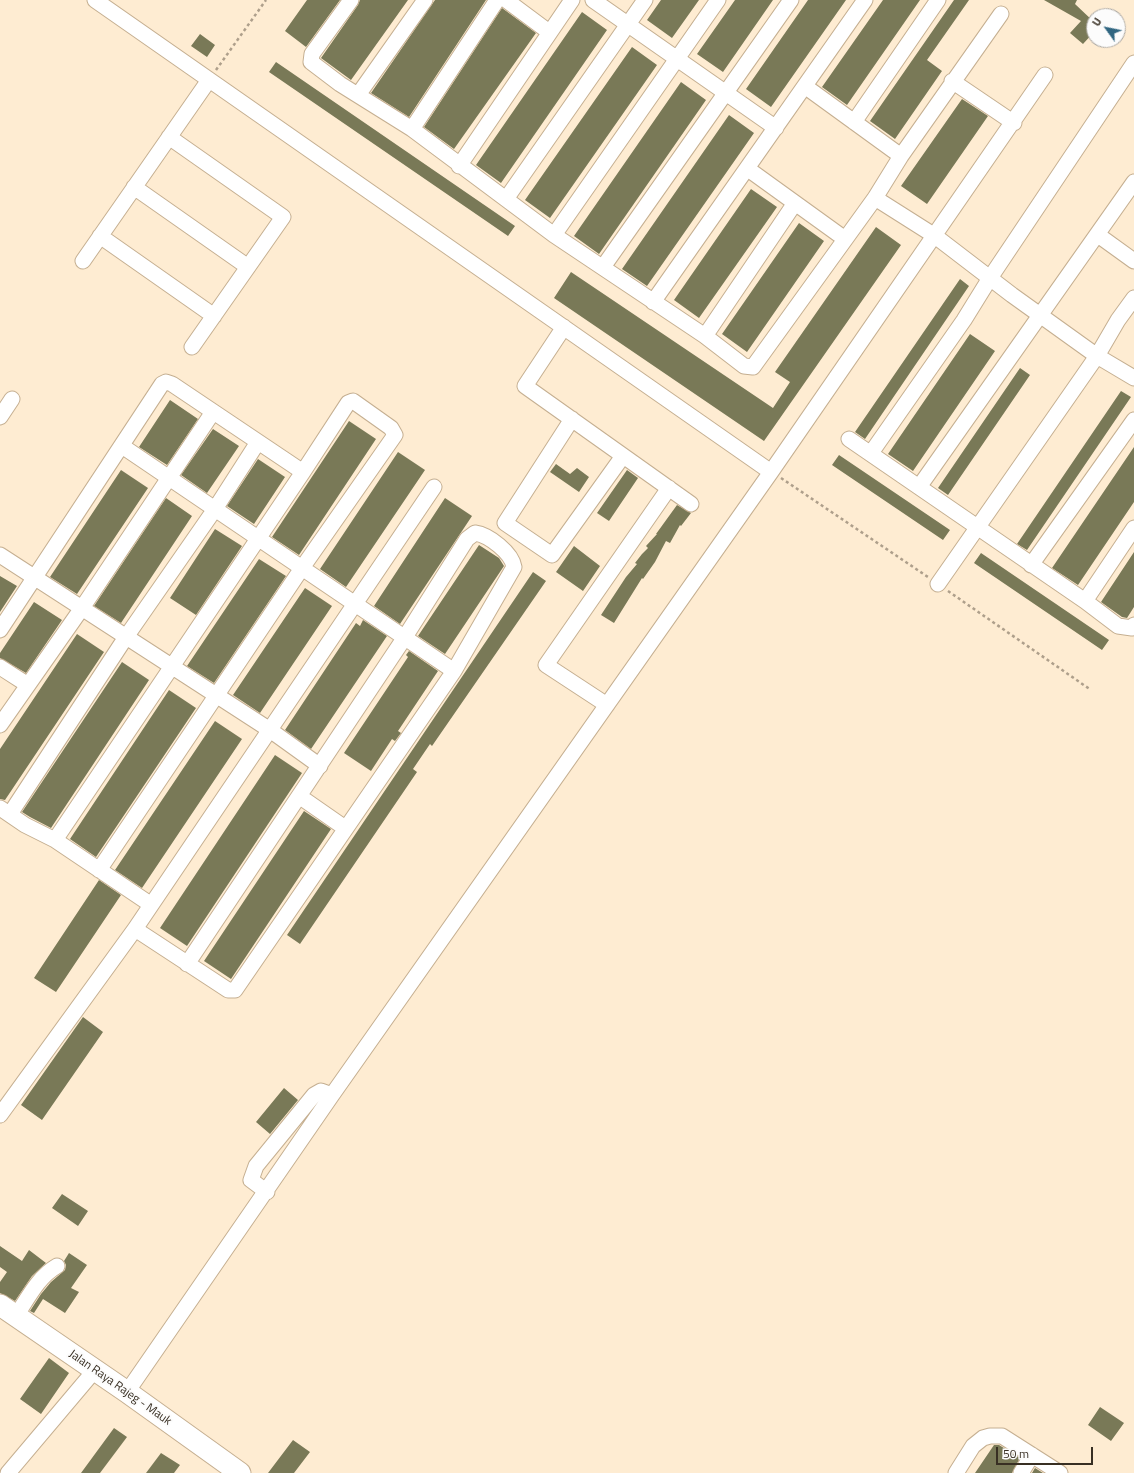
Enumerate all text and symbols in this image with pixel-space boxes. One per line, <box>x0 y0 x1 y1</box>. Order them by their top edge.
north arrow <box>1086 8 1126 48</box>
text: U <box>1088 15 1105 29</box>
street label: Jalan Raya Rajeg - Mauk <box>66 1347 174 1429</box>
scale bar <box>998 1439 1095 1465</box>
text: 50 m <box>1003 1444 1029 1463</box>

